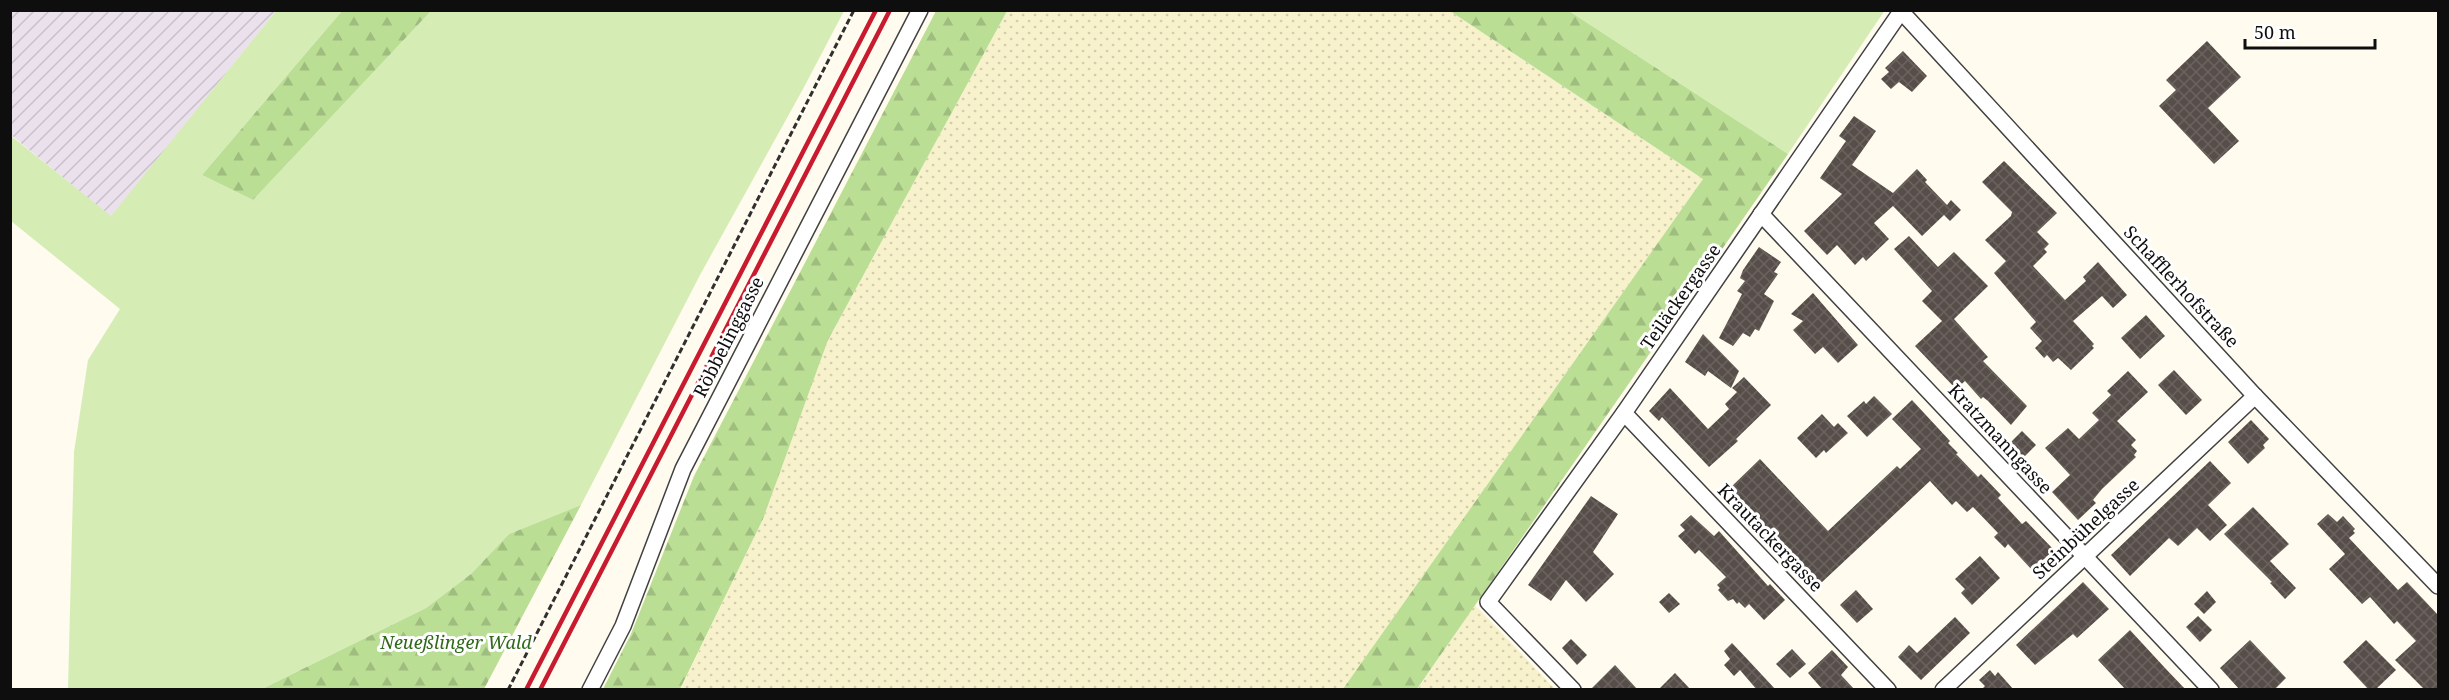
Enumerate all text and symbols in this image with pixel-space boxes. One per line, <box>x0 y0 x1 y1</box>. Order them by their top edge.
scale bar <box>2245 12 2376 50</box>
text: 50 m <box>2254 20 2296 44</box>
street label: Schafflerhofstraße <box>2119 220 2245 353</box>
street label: Teiläckergasse <box>1635 239 1726 354</box>
street label: Röbbelinggasse <box>687 272 769 401</box>
street label: Kratzmanngasse <box>1943 378 2058 499</box>
street label: Steinbühelgasse <box>2027 472 2144 584</box>
street label: Krautackergasse <box>1713 478 1829 597</box>
park label: Neueßlinger Wald <box>379 630 532 654</box>

